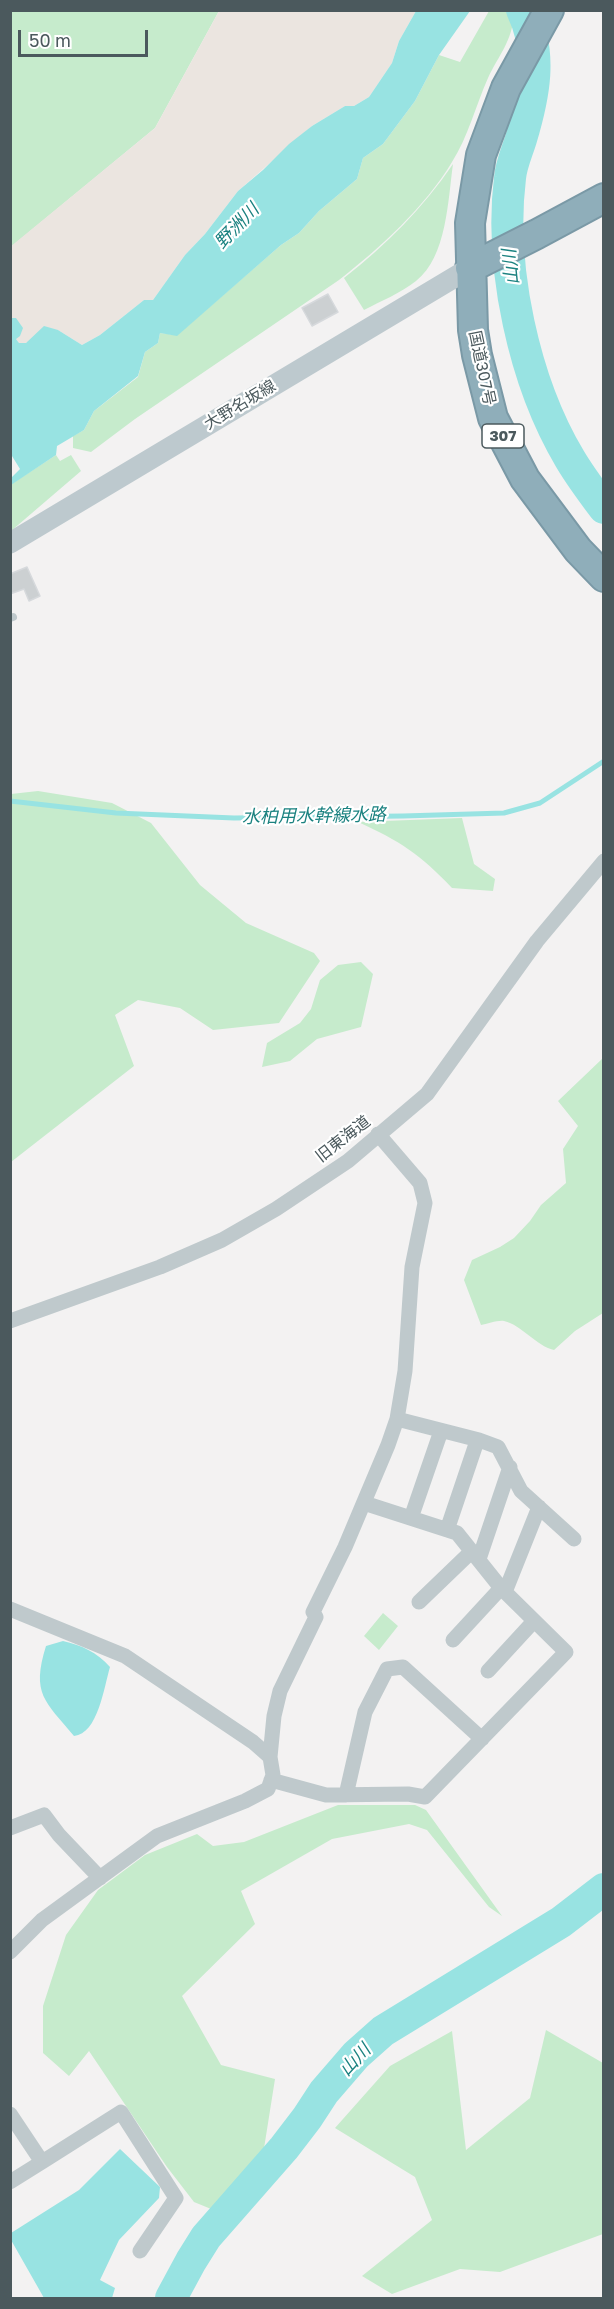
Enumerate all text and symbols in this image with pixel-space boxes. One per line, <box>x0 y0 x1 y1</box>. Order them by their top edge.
scale bar <box>21 18 152 56</box>
text: 50 m <box>29 29 71 51</box>
water label: 野洲川 <box>210 199 264 253</box>
water label: 山川 <box>498 248 524 286</box>
street label: 国道307号 <box>465 329 499 407</box>
street label: 大野名坂線 <box>201 376 279 434</box>
road number: 307 <box>482 424 524 448</box>
water label: 水柏用水幹線水路 <box>242 804 386 828</box>
street label: 旧東海道 <box>312 1112 374 1166</box>
water label: 山川 <box>335 2039 375 2081</box>

